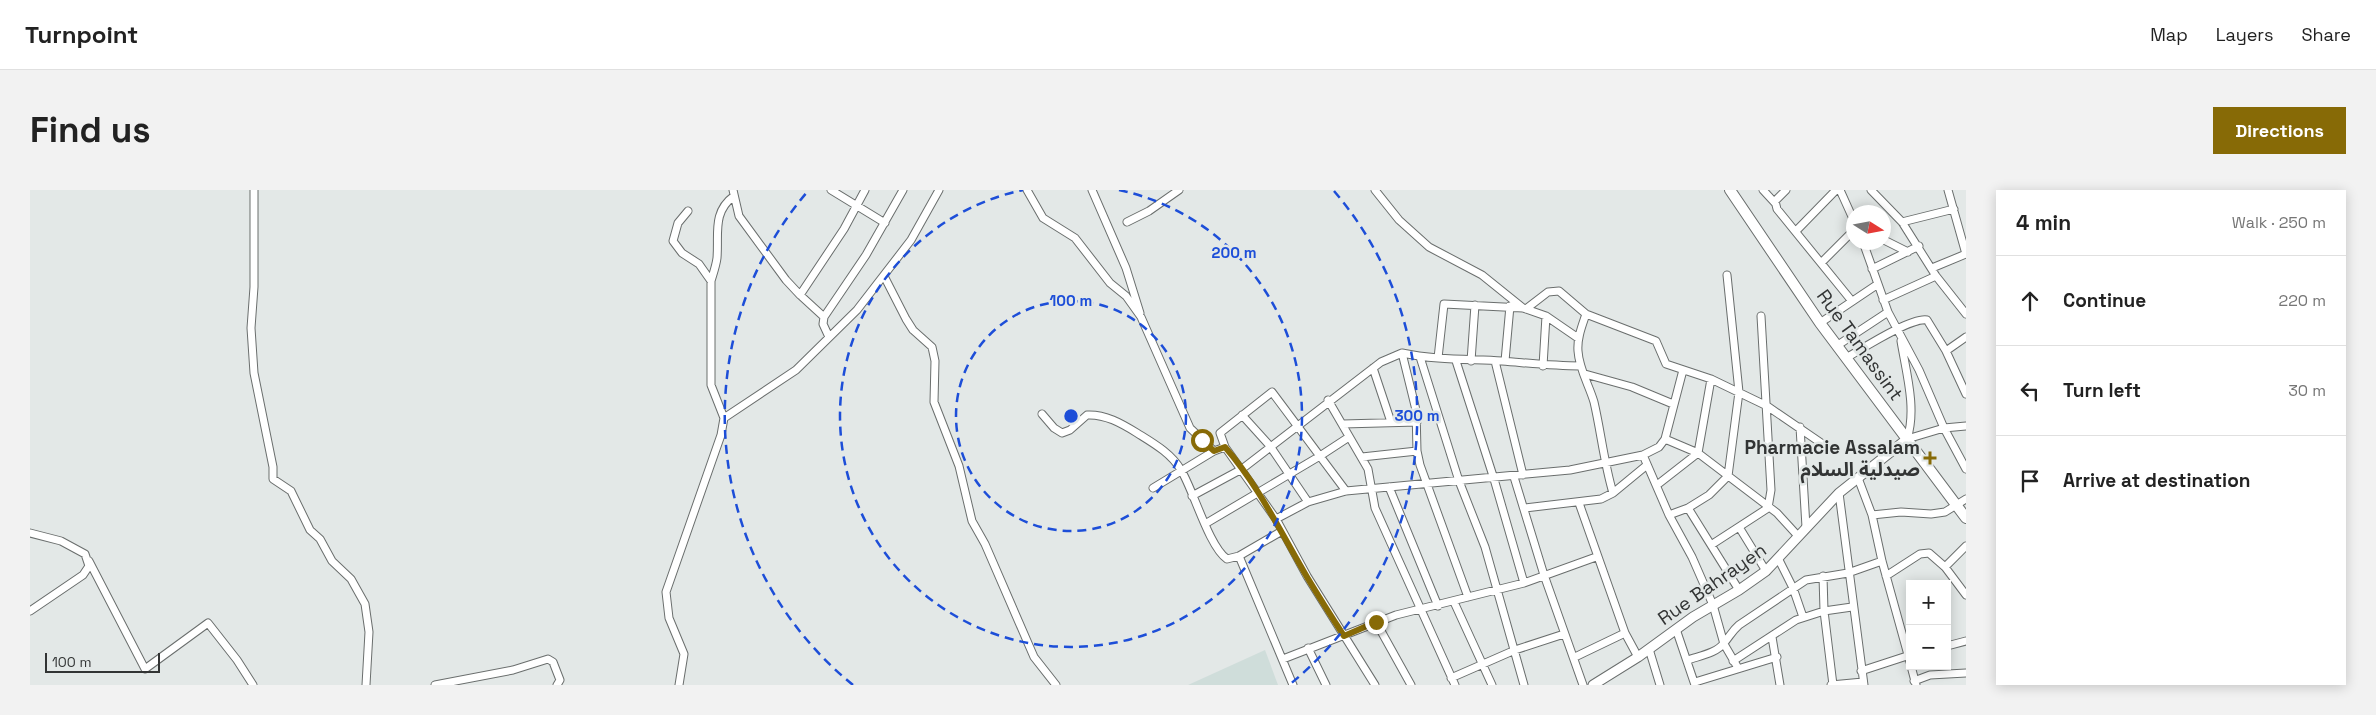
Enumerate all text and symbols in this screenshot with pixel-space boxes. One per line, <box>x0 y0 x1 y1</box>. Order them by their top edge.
text: Turnpoint <box>25 19 138 50</box>
text: Map <box>2150 23 2188 46</box>
text: Layers <box>2216 23 2273 46</box>
text: Share <box>2301 23 2351 46</box>
button: Directions <box>2213 107 2346 154</box>
text: Find us <box>30 108 151 152</box>
north arrow <box>1846 205 1891 250</box>
text: 4 min <box>2016 209 2071 236</box>
text: Walk · 250 m <box>2232 212 2326 233</box>
text: 200 m <box>1212 243 1256 262</box>
street label: Rue Tamassint <box>1811 284 1909 406</box>
icon: ahead <box>2016 287 2044 315</box>
text: Continue <box>2063 288 2146 313</box>
text: 220 m <box>2279 290 2326 311</box>
text: 100 m <box>1050 291 1092 310</box>
icon: left <box>2016 377 2044 405</box>
text: Turn left <box>2063 378 2141 403</box>
text: 30 m <box>2288 380 2326 401</box>
text: 300 m <box>1394 406 1440 425</box>
centre of rings <box>1062 407 1080 425</box>
route start <box>1191 429 1214 452</box>
place label: Pharmacie Assalam صيدلية السلام <box>1744 435 1920 484</box>
marker: Pharmacie Assalam صيدلية السلام <box>1924 452 1936 464</box>
icon: arrive <box>2016 467 2044 495</box>
text: Arrive at destination <box>2063 468 2251 493</box>
street label: Rue Bahrayen <box>1653 537 1771 631</box>
map controls <box>1906 580 1951 670</box>
button: + <box>1906 580 1951 625</box>
route end <box>1365 611 1388 634</box>
button: − <box>1906 625 1951 670</box>
scale bar <box>45 650 160 673</box>
text: 100 m <box>52 653 91 671</box>

